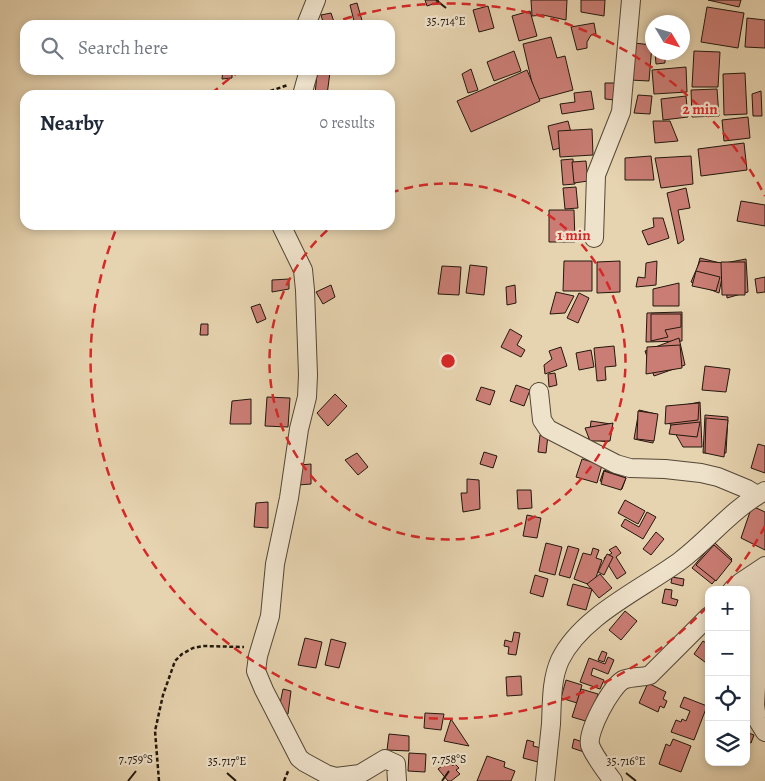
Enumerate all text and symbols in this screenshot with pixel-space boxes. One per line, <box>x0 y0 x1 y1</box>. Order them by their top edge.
text: 35.714°E <box>426 13 466 29</box>
north arrow <box>645 15 690 60</box>
search box <box>20 20 395 75</box>
icon: search <box>38 34 66 62</box>
text: Search here <box>78 35 168 61</box>
text: 2 min <box>682 99 718 119</box>
text: Nearby <box>40 109 103 137</box>
text: 0 results <box>319 112 375 134</box>
text: 1 min <box>557 225 591 245</box>
centre of rings <box>439 352 457 370</box>
map controls <box>705 586 750 766</box>
button: + <box>705 586 750 631</box>
button: − <box>705 631 750 676</box>
button: locate <box>705 676 750 721</box>
button: layers <box>705 721 750 766</box>
text: 7.759°S <box>119 751 153 767</box>
text: 7.758°S <box>432 751 466 767</box>
text: 35.717°E <box>208 753 246 769</box>
text: 35.716°E <box>606 753 646 769</box>

